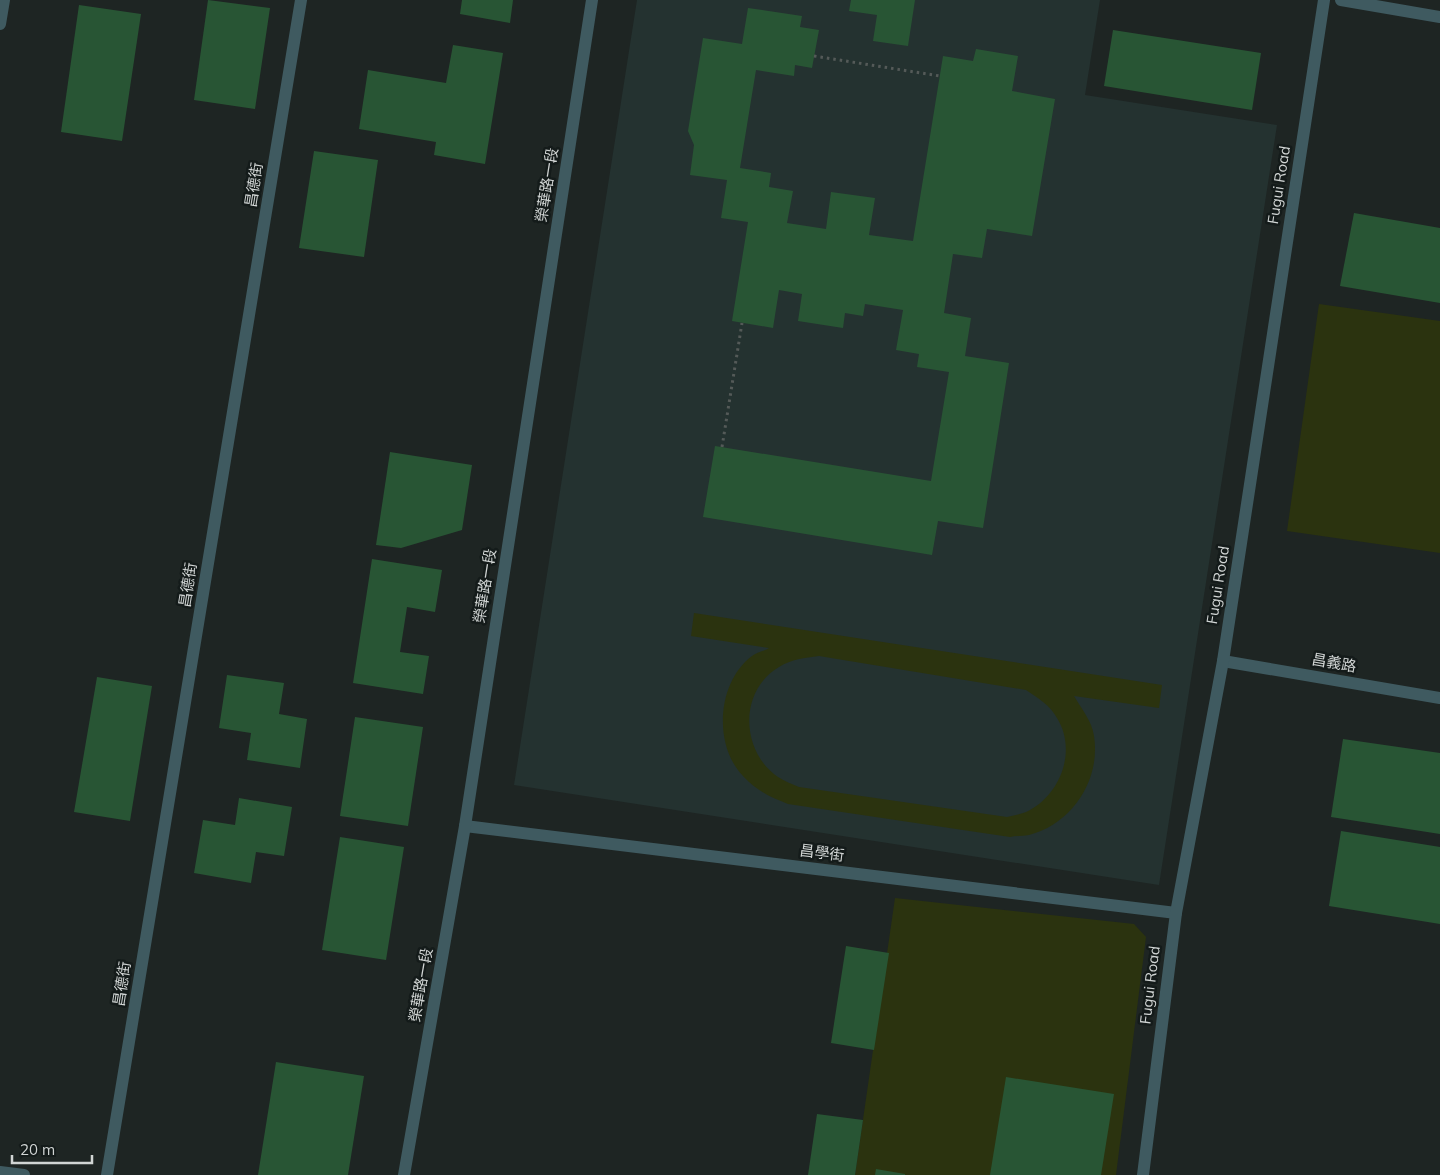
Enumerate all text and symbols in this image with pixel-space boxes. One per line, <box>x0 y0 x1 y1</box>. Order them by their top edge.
street label: Fugui Road <box>1263 144 1294 225</box>
street label: 榮華路一段 <box>531 146 562 223</box>
street label: 昌德街 <box>241 161 266 209</box>
street label: Fugui Road <box>1202 544 1233 625</box>
street label: 榮華路一段 <box>469 547 500 624</box>
street label: 昌德街 <box>175 561 200 609</box>
street label: 昌義路 <box>1310 649 1358 676</box>
street label: 昌學街 <box>799 840 846 865</box>
street label: Fugui Road <box>1135 945 1164 1025</box>
street label: 榮華路一段 <box>405 946 436 1024</box>
street label: 昌德街 <box>109 960 134 1008</box>
scale bar <box>12 1132 92 1164</box>
text: 20 m <box>20 1140 55 1159</box>

